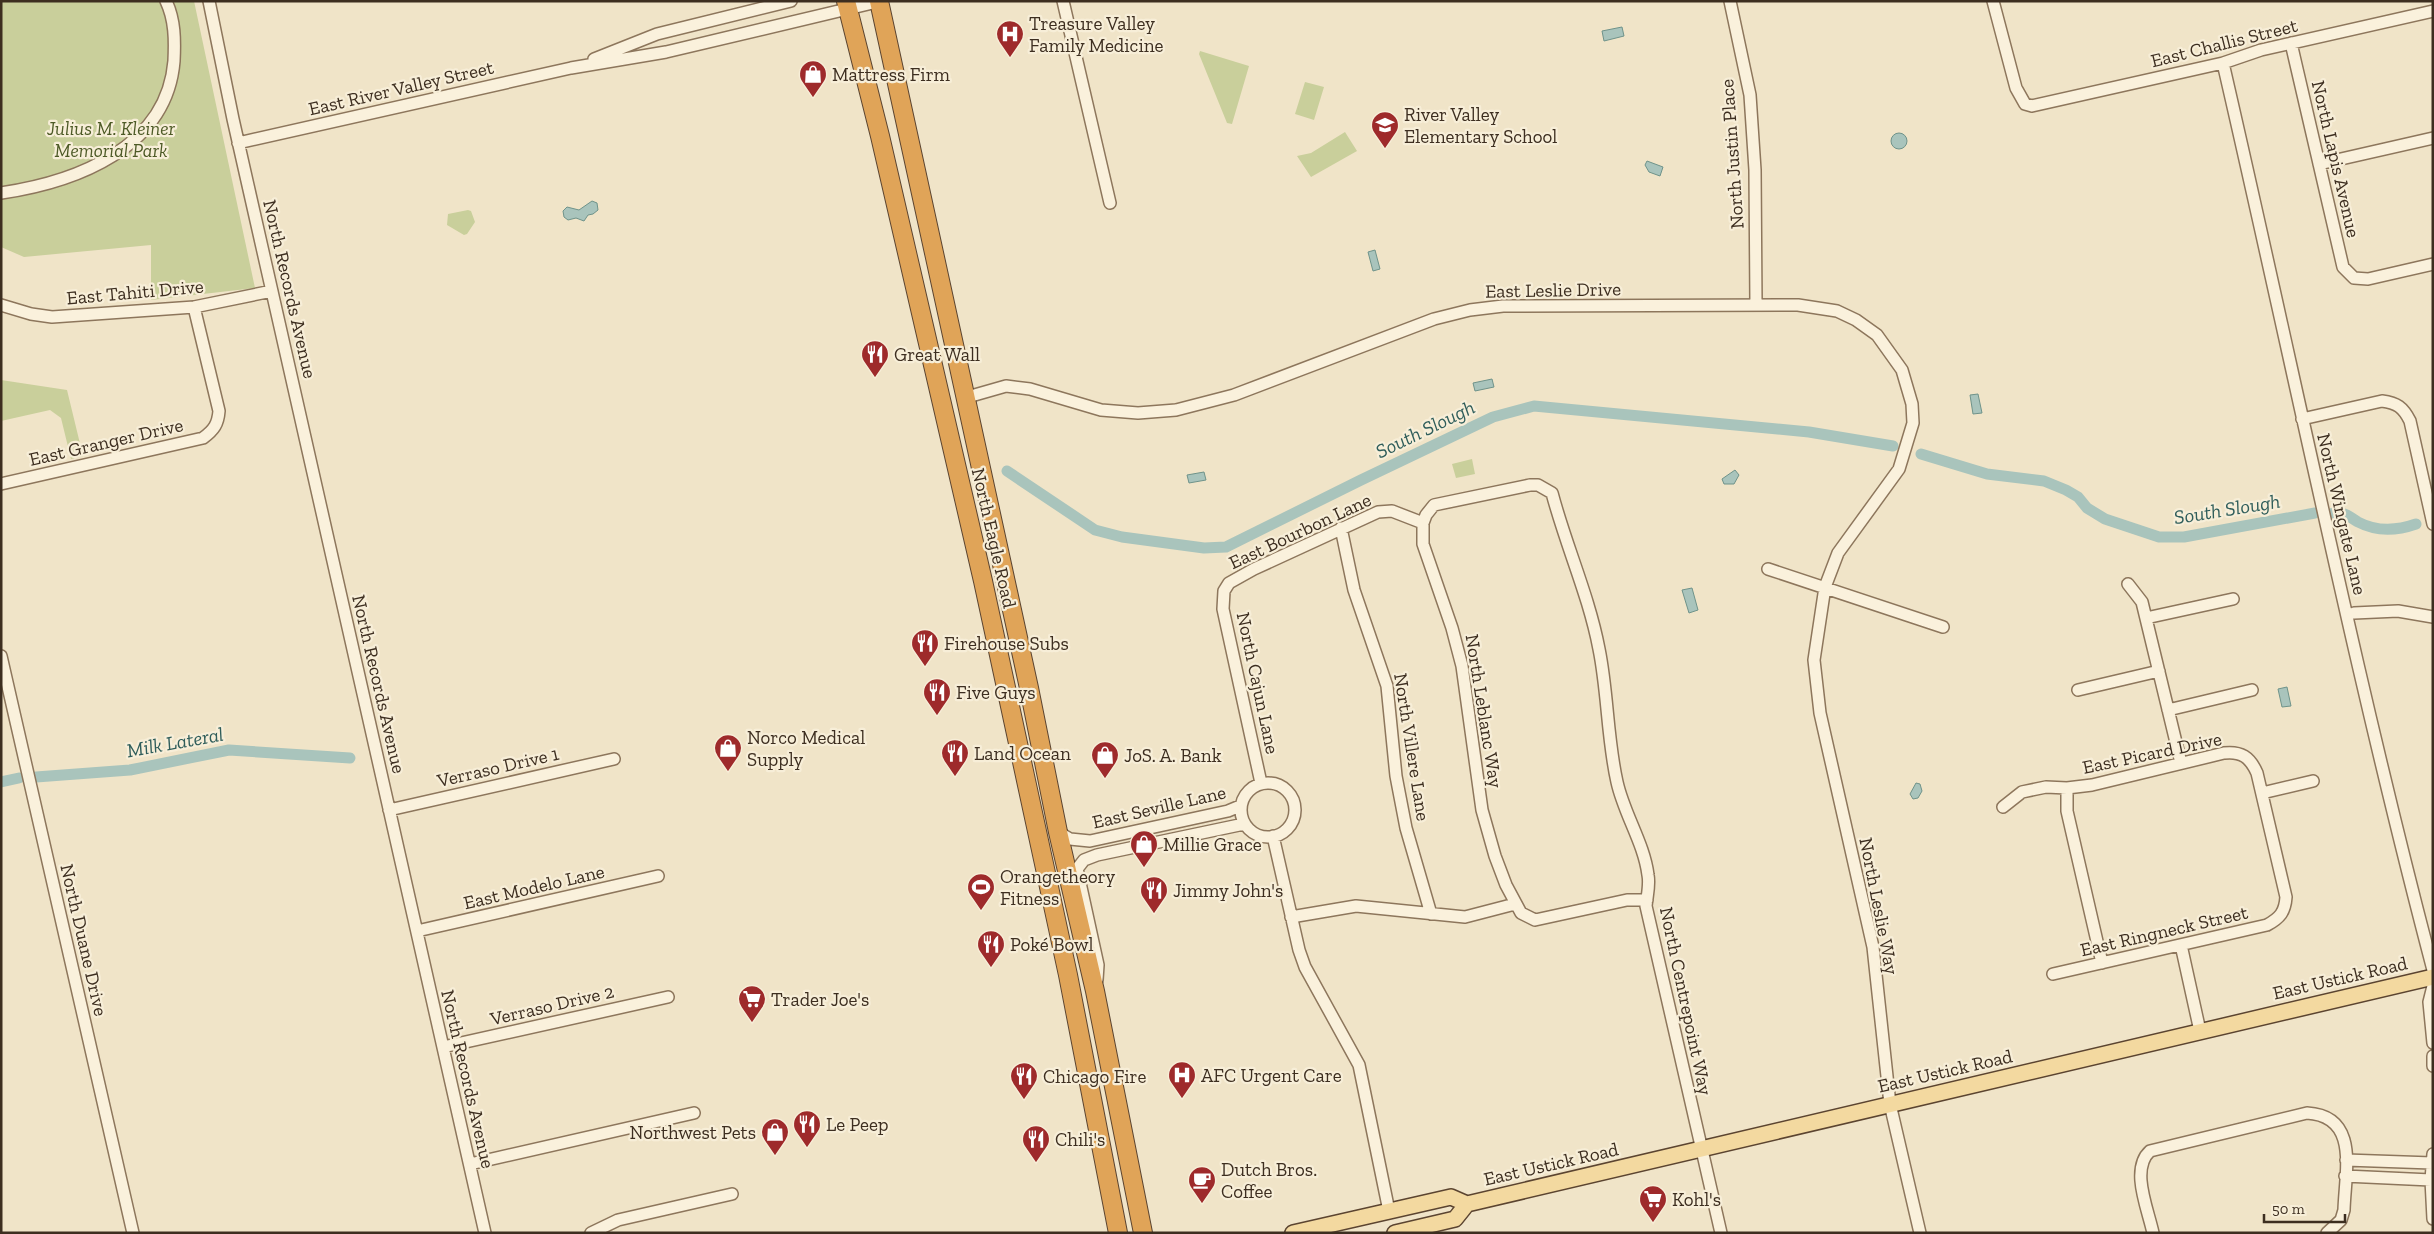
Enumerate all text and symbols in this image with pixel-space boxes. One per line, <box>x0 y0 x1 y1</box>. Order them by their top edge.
place label: Treasure Valley Family Medicine <box>1029 12 1164 57</box>
street label: East Challis Street <box>2148 14 2300 72</box>
hospital icon: Treasure Valley Family Medicine <box>995 19 1025 58</box>
street label: East River Valley Street <box>306 56 496 120</box>
shop icon: Mattress Firm <box>798 59 828 98</box>
place label: Mattress Firm <box>832 63 951 86</box>
street label: North Justin Place <box>1715 78 1749 230</box>
street label: North Lapis Avenue <box>2307 78 2365 240</box>
place label: River Valley Elementary School <box>1404 103 1557 148</box>
school or university icon: River Valley Elementary School <box>1370 110 1400 149</box>
park label: Julius M. Kleiner Memorial Park <box>46 117 176 162</box>
street label: North Records Avenue <box>258 197 322 381</box>
street label: East Tahiti Drive <box>66 275 205 309</box>
street label: East Leslie Drive <box>1485 277 1621 303</box>
restaurant icon: Great Wall <box>860 339 890 378</box>
place label: Great Wall <box>894 343 980 366</box>
water label: South Slough <box>1372 395 1478 463</box>
street label: East Granger Drive <box>27 413 185 471</box>
street label: North Wingate Lane <box>2312 431 2372 597</box>
street label: North Eagle Road <box>967 466 1021 611</box>
street label: East Bourbon Lane <box>1225 488 1375 574</box>
water label: South Slough <box>2172 489 2282 529</box>
street label: North Records Avenue <box>347 592 411 776</box>
street label: North Cajun Lane <box>1232 610 1284 756</box>
restaurant icon: Firehouse Subs <box>910 628 940 667</box>
place label: Firehouse Subs <box>944 632 1069 655</box>
street label: North Leblanc Way <box>1460 632 1508 790</box>
street label: North Villere Lane <box>1389 671 1435 823</box>
restaurant icon: Five Guys <box>922 677 952 716</box>
place label: Five Guys <box>956 681 1036 704</box>
water label: Milk Lateral <box>125 722 225 762</box>
place label: Norco Medical Supply <box>747 726 865 771</box>
street label: East Picard Drive <box>2080 727 2224 779</box>
shop icon: Norco Medical Supply <box>713 733 743 772</box>
restaurant icon: Land Ocean <box>940 738 970 777</box>
shop icon: JoS. A. Bank <box>1090 740 1120 779</box>
street label: Verraso Drive 1 <box>434 742 561 792</box>
place label: Land Ocean <box>974 742 1071 765</box>
place label: JoS. A. Bank <box>1124 744 1222 767</box>
street label: East Seville Lane <box>1090 780 1228 834</box>
shop icon: Millie Grace <box>1129 829 1159 868</box>
place label: Millie Grace <box>1163 833 1262 856</box>
street label: North Leslie Way <box>1854 836 1904 977</box>
street label: East Modelo Lane <box>461 860 607 914</box>
street label: North Duane Drive <box>55 862 113 1018</box>
place label: Orangetheory Fitness <box>1000 865 1116 910</box>
sports icon: Orangetheory Fitness <box>966 872 996 911</box>
restaurant icon: Jimmy John's <box>1139 875 1169 914</box>
place label: Jimmy John's <box>1173 879 1283 902</box>
street label: East Ringneck Street <box>2078 901 2250 961</box>
street label: North Centrepoint Way <box>1655 905 1717 1097</box>
restaurant icon: Poké Bowl <box>976 929 1006 968</box>
place label: Poké Bowl <box>1010 933 1093 956</box>
street label: East Ustick Road <box>2270 951 2410 1005</box>
street label: Verraso Drive 2 <box>487 980 616 1031</box>
supermarket icon: Trader Joe's <box>737 984 767 1023</box>
street label: North Records Avenue <box>436 987 500 1171</box>
place label: Trader Joe's <box>771 988 869 1011</box>
street label: East Ustick Road <box>1875 1044 2015 1098</box>
hospital icon: AFC Urgent Care <box>1167 1060 1197 1099</box>
restaurant icon: Chicago Fire <box>1009 1061 1039 1100</box>
place label: AFC Urgent Care <box>1201 1064 1342 1087</box>
place label: Chicago Fire <box>1043 1065 1147 1088</box>
restaurant icon: Le Peep <box>792 1109 822 1148</box>
place label: Le Peep <box>826 1113 888 1136</box>
shop icon: Northwest Pets <box>760 1117 790 1156</box>
place label: Northwest Pets <box>630 1121 756 1144</box>
restaurant icon: Chili's <box>1021 1124 1051 1163</box>
place label: Chili's <box>1055 1128 1105 1151</box>
street label: East Ustick Road <box>1481 1137 1621 1191</box>
place label: Dutch Bros. Coffee <box>1221 1158 1317 1203</box>
cafe icon: Dutch Bros. Coffee <box>1187 1165 1217 1204</box>
supermarket icon: Kohl's <box>1638 1184 1668 1223</box>
place label: Kohl's <box>1672 1188 1721 1211</box>
scale bar <box>2264 1192 2345 1224</box>
text: 50 m <box>2272 1200 2305 1218</box>

